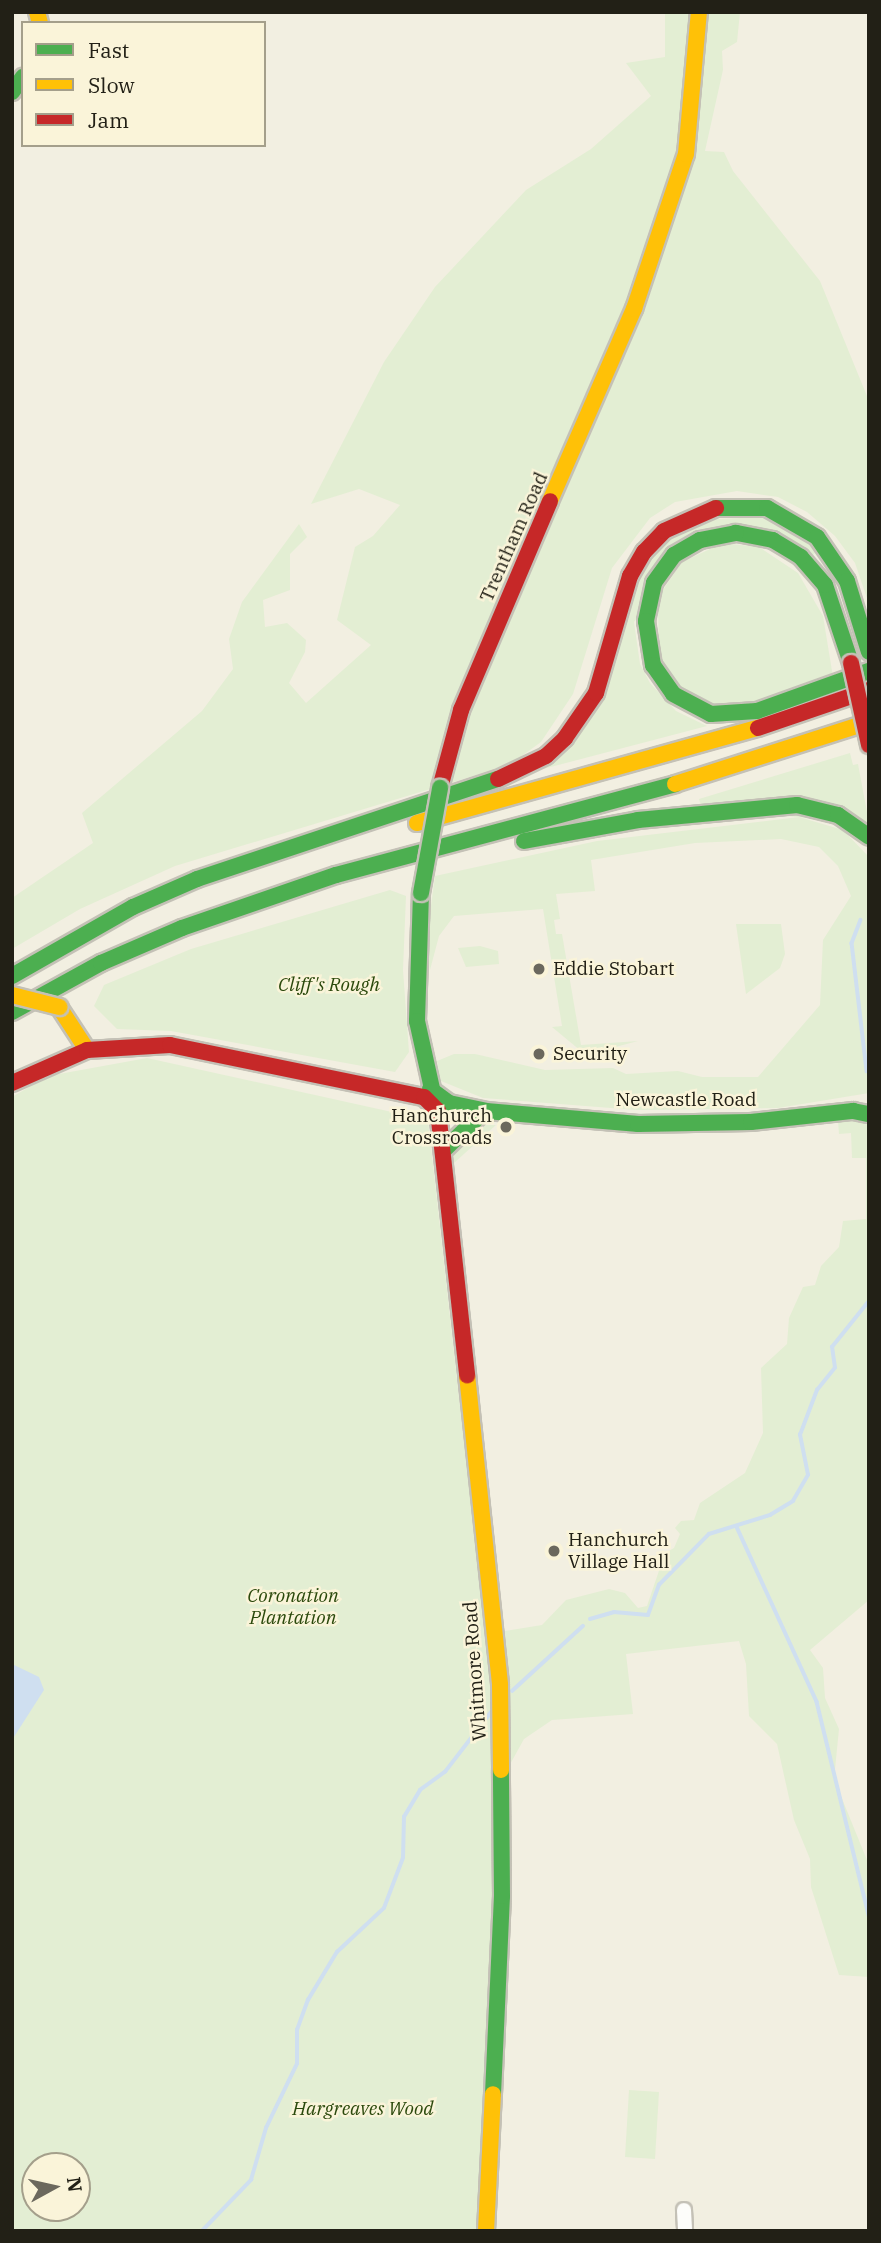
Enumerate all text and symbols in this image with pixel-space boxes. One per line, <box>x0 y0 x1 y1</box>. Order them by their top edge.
legend <box>21 21 266 147</box>
text: Fast <box>88 36 129 64</box>
text: Slow <box>88 71 135 99</box>
text: Jam <box>88 106 129 134</box>
street label: Trentham Road <box>475 469 553 605</box>
place label: Eddie Stobart <box>553 958 675 980</box>
marker: Eddie Stobart <box>531 961 547 977</box>
park label: Cliff's Rough <box>278 974 380 996</box>
place label: Security <box>553 1043 627 1065</box>
marker: Security <box>531 1046 547 1062</box>
street label: Newcastle Road <box>615 1089 757 1111</box>
place label: Hanchurch Crossroads <box>391 1105 492 1149</box>
marker: Hanchurch Crossroads <box>498 1119 514 1135</box>
place label: Hanchurch Village Hall <box>568 1529 669 1573</box>
marker: Hanchurch Village Hall <box>546 1543 562 1559</box>
park label: Coronation Plantation <box>247 1585 339 1629</box>
street label: Whitmore Road <box>459 1600 491 1742</box>
park label: Hargreaves Wood <box>292 2098 434 2120</box>
north arrow <box>21 2152 91 2222</box>
text: N <box>62 2175 88 2193</box>

